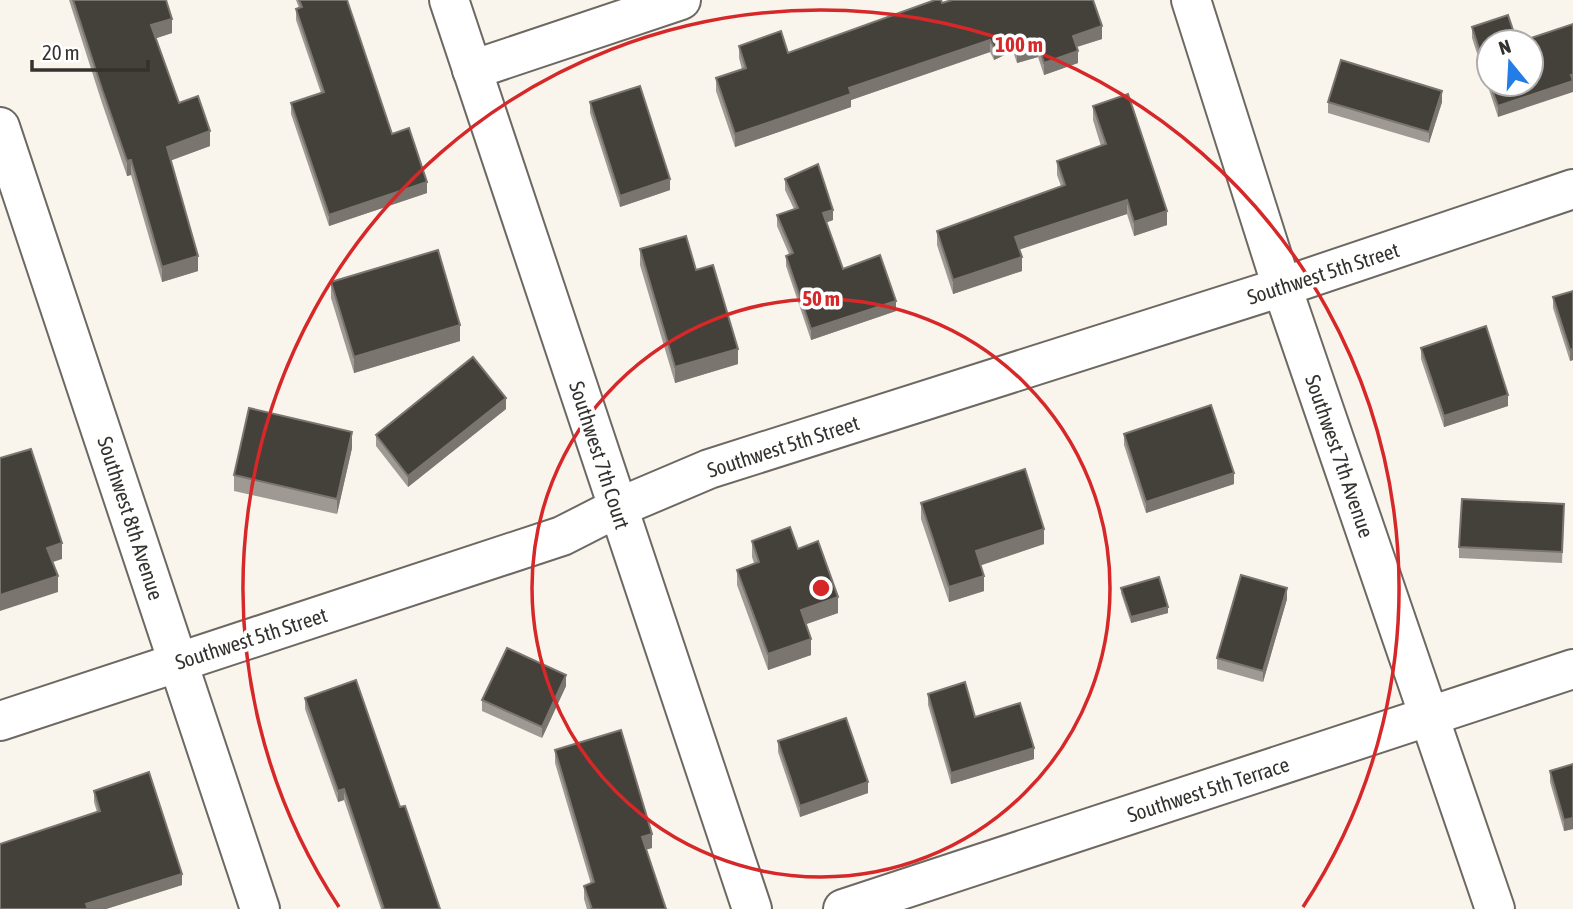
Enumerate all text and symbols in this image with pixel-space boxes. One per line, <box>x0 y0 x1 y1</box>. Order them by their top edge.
scale bar <box>32 28 147 72</box>
north arrow <box>1475 28 1545 98</box>
text: 100 m <box>995 32 1043 56</box>
text: N <box>1496 35 1513 59</box>
text: 20 m <box>42 40 80 64</box>
street label: Southwest 5th Street <box>1244 237 1402 309</box>
text: 50 m <box>802 286 840 310</box>
street label: Southwest 7th Avenue <box>1301 372 1379 540</box>
street label: Southwest 7th Court <box>565 378 635 532</box>
street label: Southwest 5th Street <box>704 410 862 482</box>
street label: Southwest 8th Avenue <box>93 433 169 603</box>
centre of rings <box>809 576 833 600</box>
street label: Southwest 5th Street <box>172 602 330 674</box>
street label: Southwest 5th Terrace <box>1124 752 1292 826</box>

